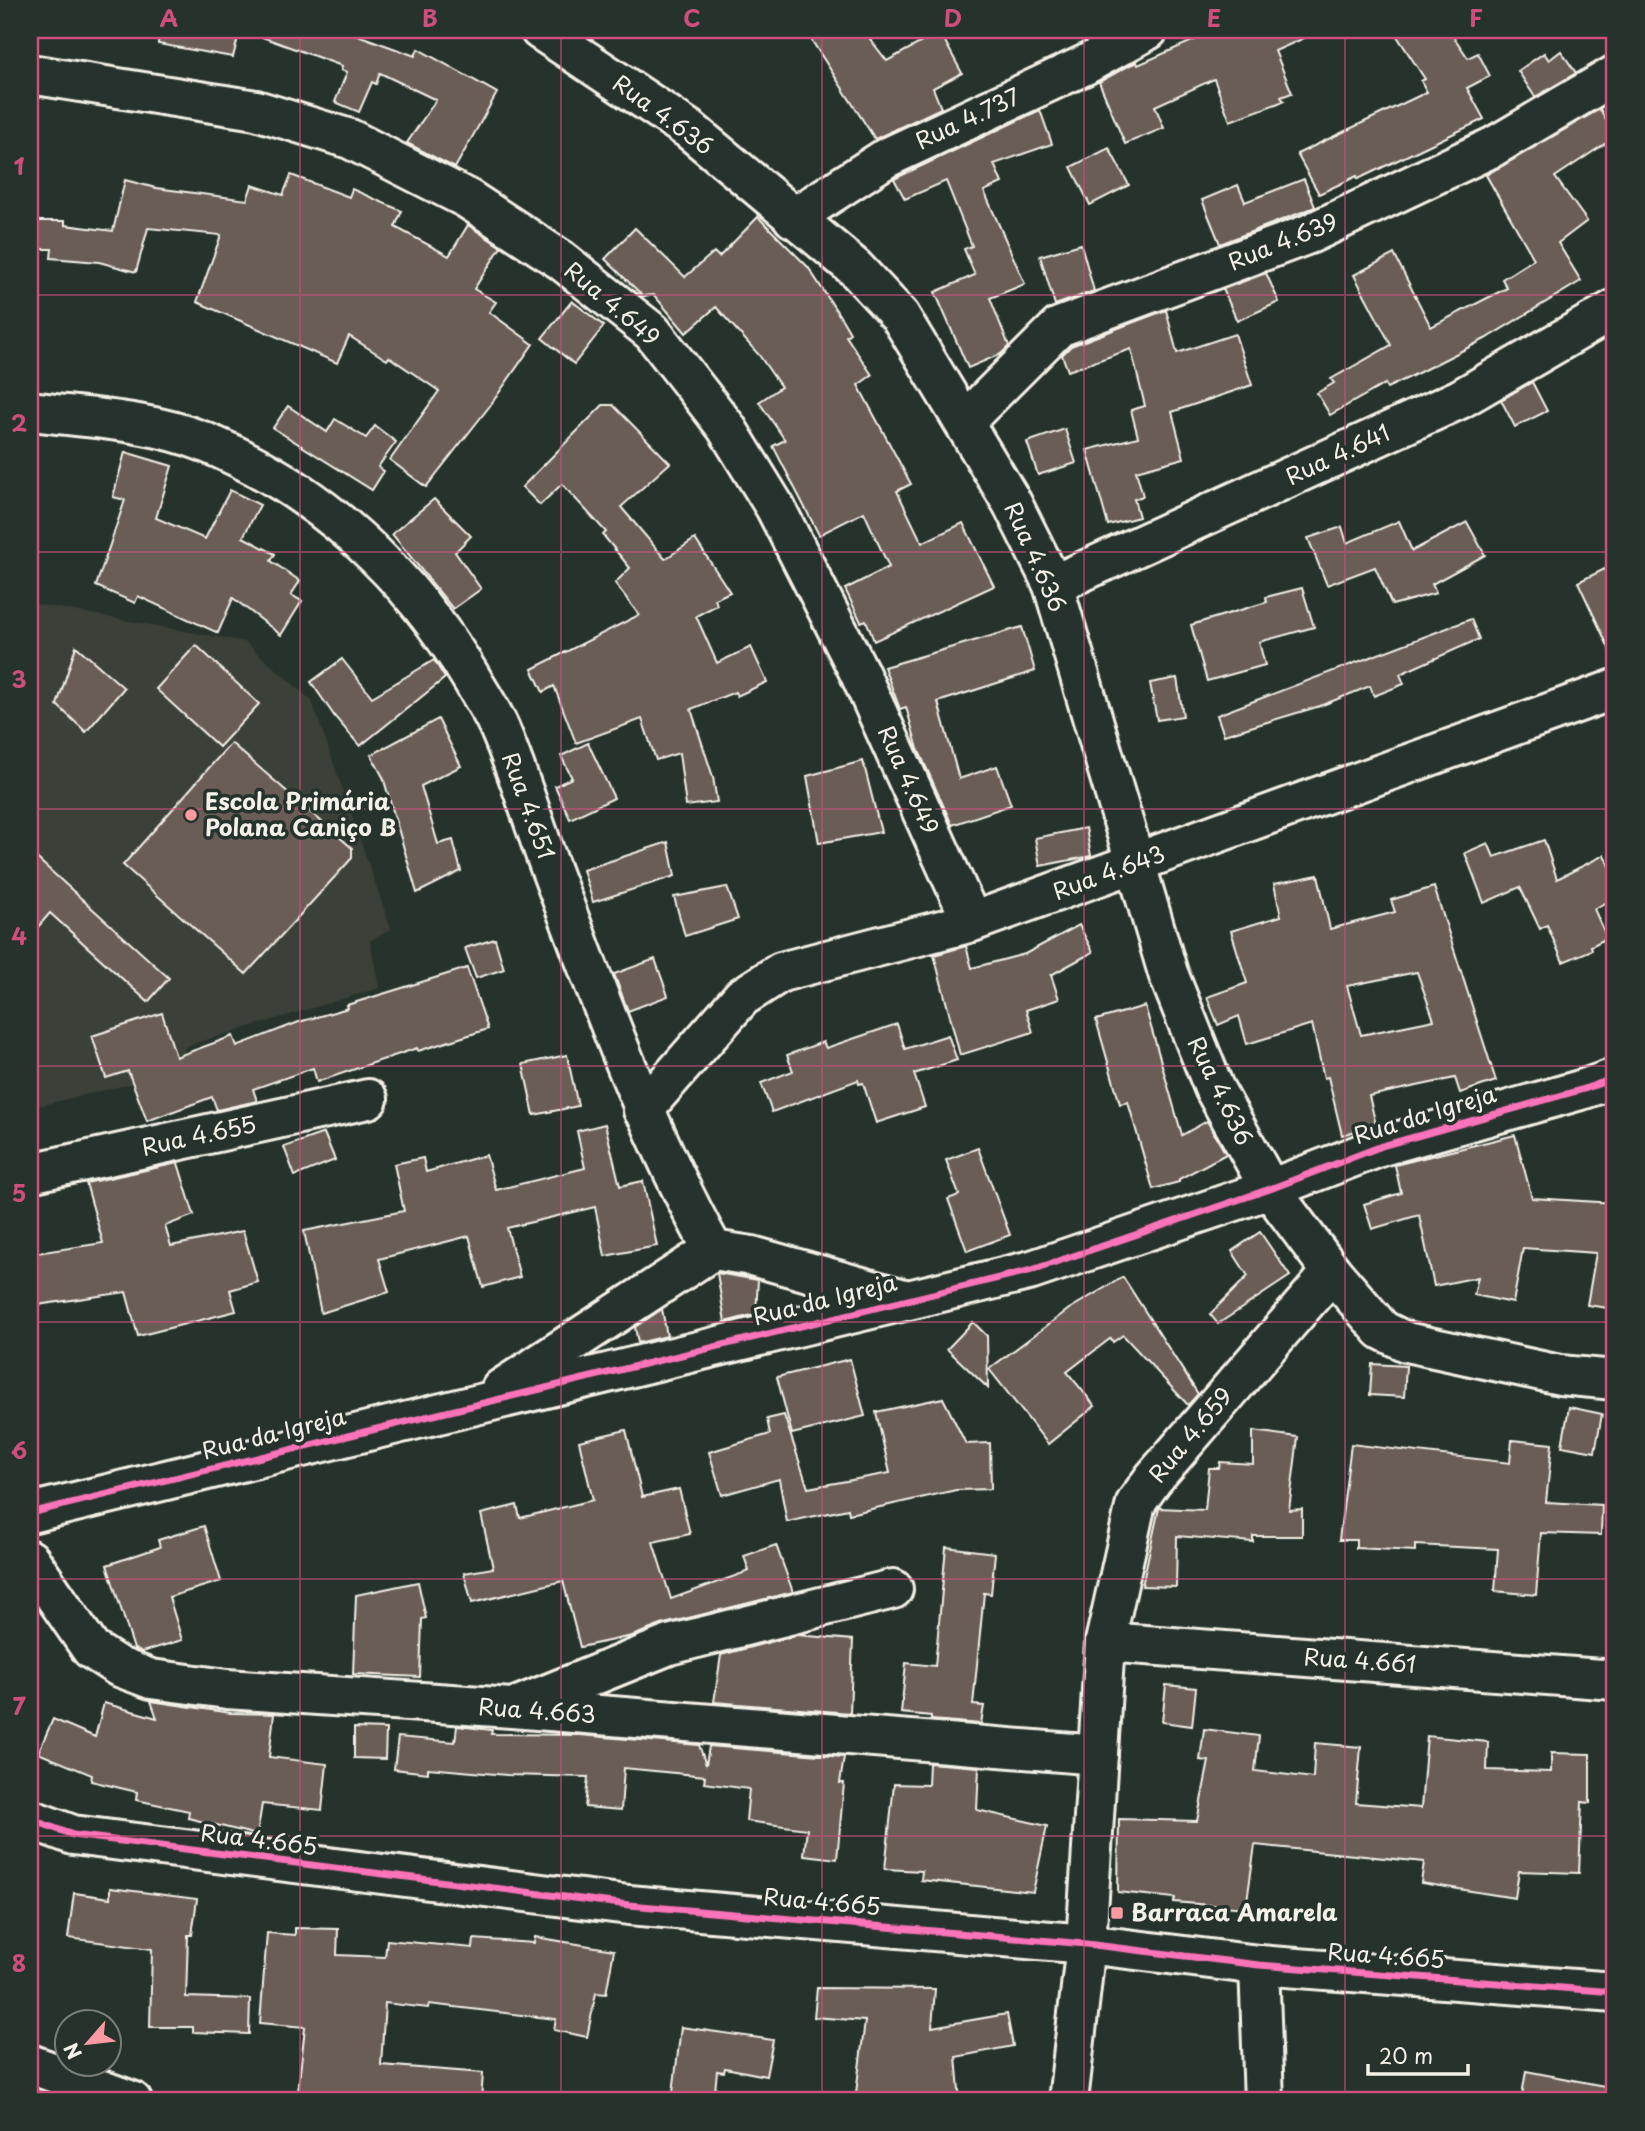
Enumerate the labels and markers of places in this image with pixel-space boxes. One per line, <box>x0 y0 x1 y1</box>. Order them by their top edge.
place label: Escola Primária Polana Caniço B <box>205 783 396 844</box>
marker: Escola Primária Polana Caniço B <box>183 807 199 823</box>
place label: Barraca Amarela <box>1131 1894 1338 1929</box>
marker: Barraca Amarela <box>1109 1905 1125 1921</box>

